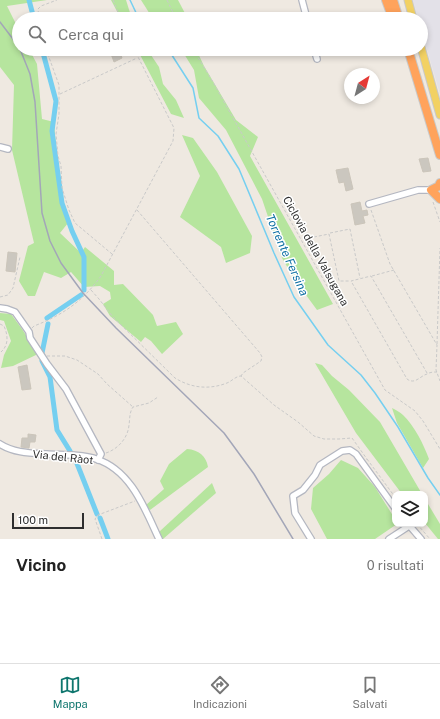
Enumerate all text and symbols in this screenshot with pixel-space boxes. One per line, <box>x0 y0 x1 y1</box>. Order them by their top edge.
search box <box>12 12 428 56</box>
icon: search <box>26 23 48 45</box>
text: Cerca qui <box>58 26 124 43</box>
north arrow <box>344 68 380 104</box>
street label: Ciclovia della Valsugana <box>281 194 351 308</box>
water label: Torrente Fersina <box>263 212 311 298</box>
street label: Via del Ràot <box>32 448 94 466</box>
map controls <box>392 491 428 527</box>
button: layers <box>392 491 428 527</box>
scale bar <box>12 511 84 530</box>
text: 100 m <box>18 514 48 526</box>
text: Vicino <box>16 555 66 575</box>
text: 0 risultati <box>367 558 424 573</box>
tab: Mappa <box>53 674 88 710</box>
tab: Indicazioni <box>193 674 247 710</box>
tab: Salvati <box>352 674 387 710</box>

